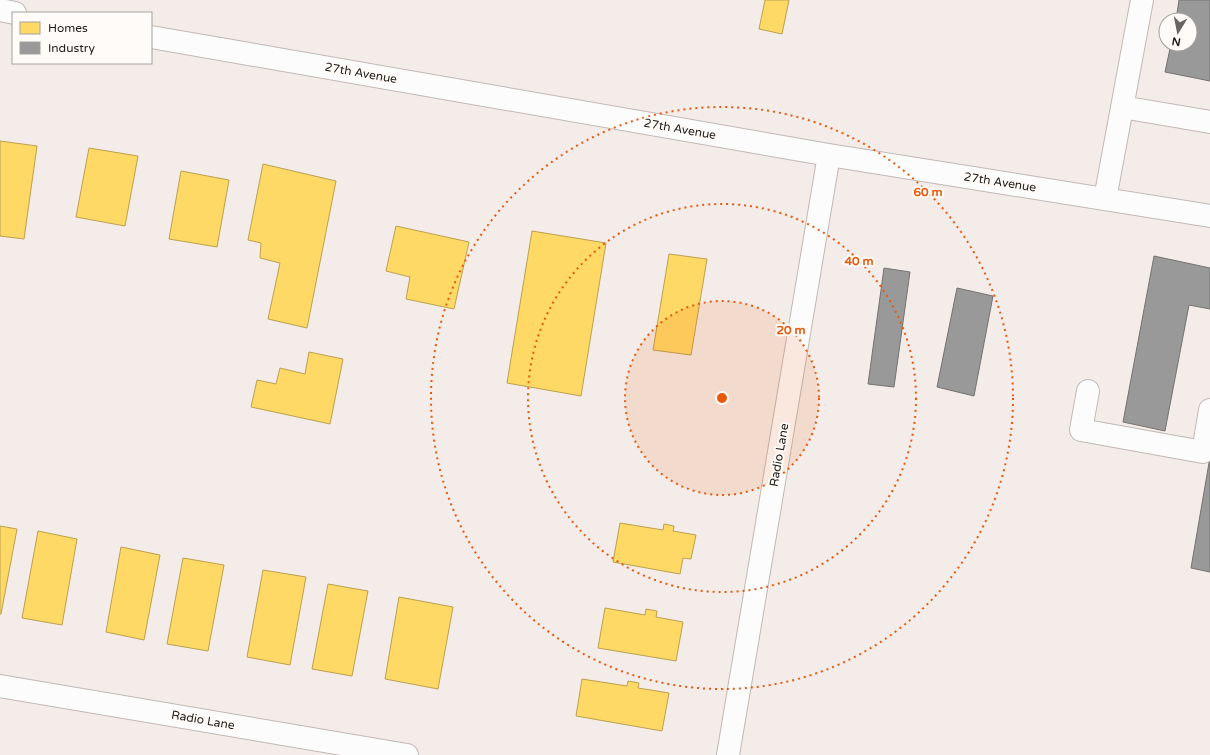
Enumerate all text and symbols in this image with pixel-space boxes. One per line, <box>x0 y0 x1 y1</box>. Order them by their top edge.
legend <box>12 12 152 64</box>
north arrow <box>1158 12 1198 52</box>
text: Homes <box>48 21 88 35</box>
text: N <box>1171 34 1182 49</box>
text: Industry <box>48 41 95 55</box>
street label: 27th Avenue <box>324 60 398 86</box>
street label: 27th Avenue <box>643 116 717 142</box>
street label: 27th Avenue <box>963 169 1037 195</box>
text: 60 m <box>913 185 943 199</box>
text: 40 m <box>844 254 874 268</box>
text: 20 m <box>776 323 806 337</box>
centre of rings <box>715 391 729 405</box>
street label: Radio Lane <box>767 422 791 488</box>
street label: Radio Lane <box>170 708 236 732</box>

